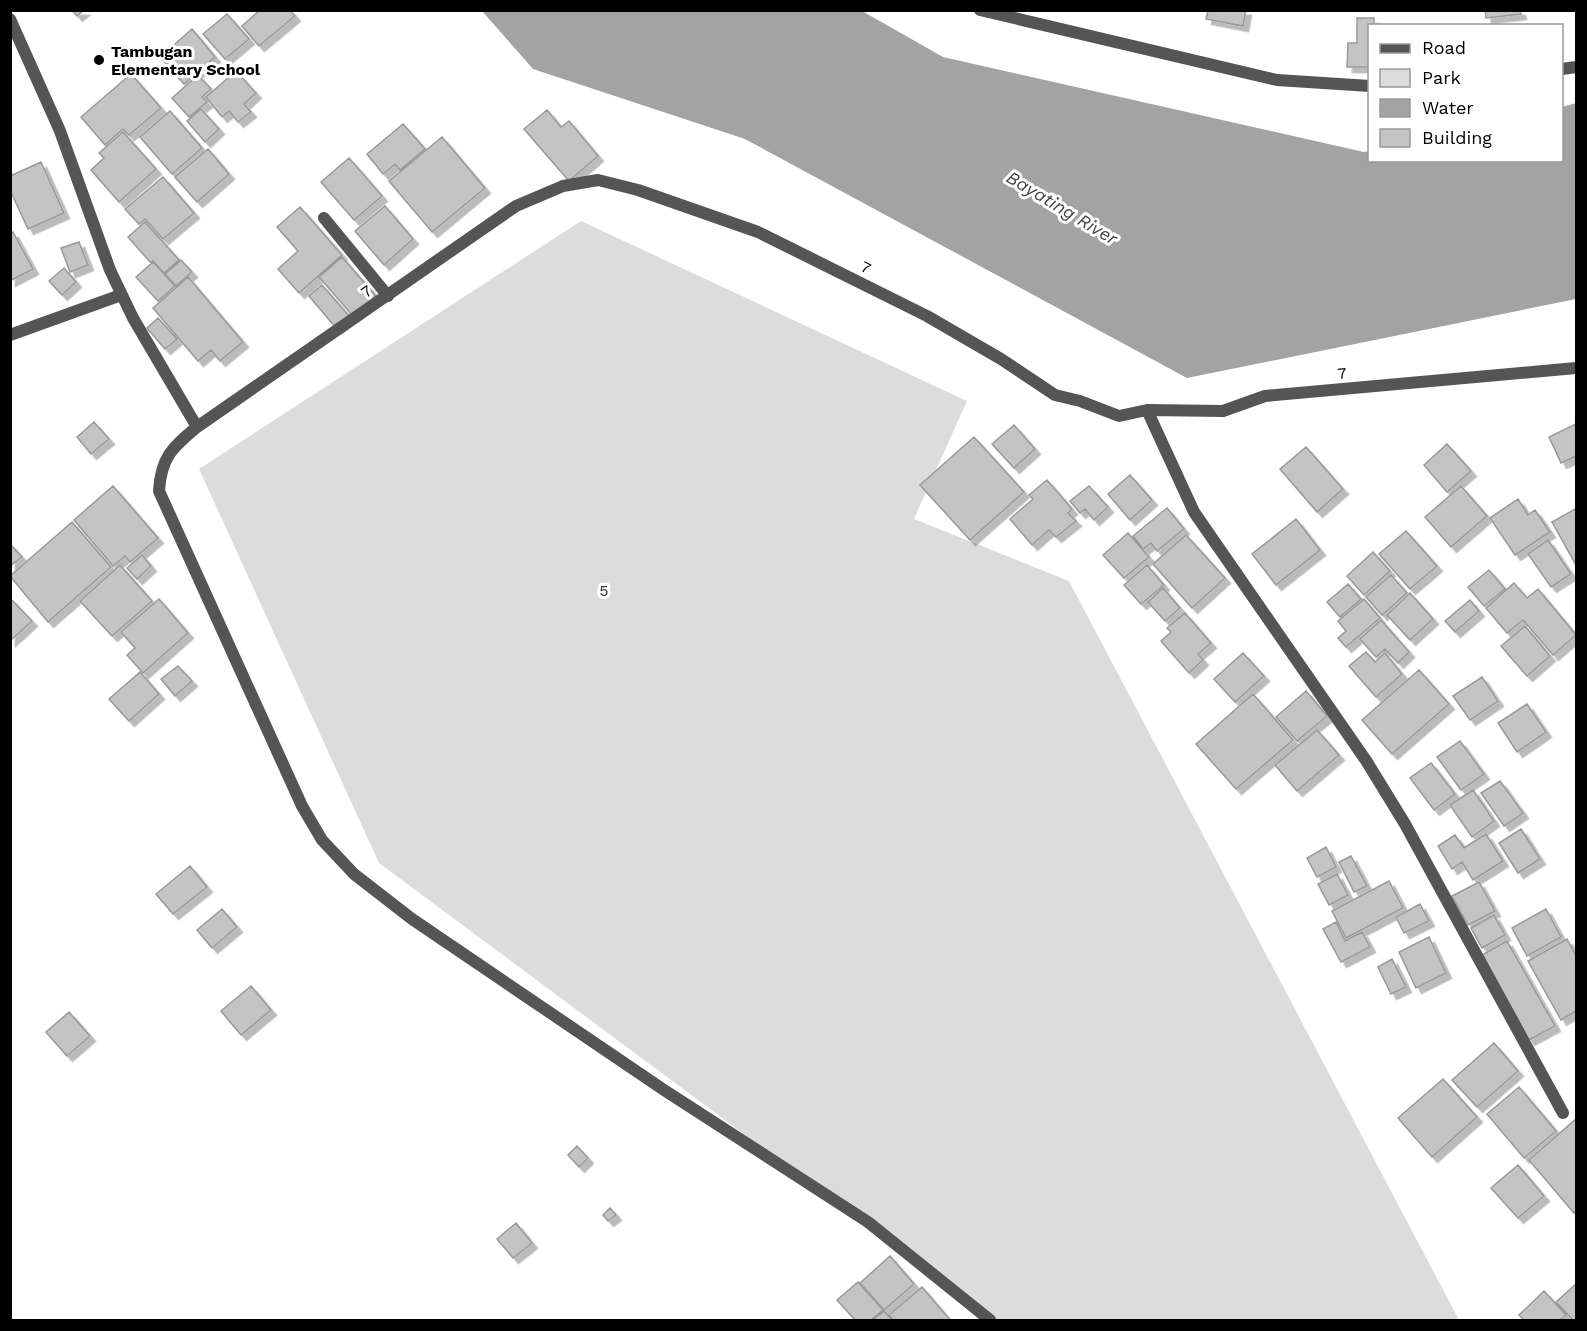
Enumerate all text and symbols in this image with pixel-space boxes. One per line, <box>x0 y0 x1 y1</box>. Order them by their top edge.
legend <box>1368 24 1563 162</box>
text: Road <box>1422 37 1466 58</box>
place label: Tambugan Elementary School <box>111 42 261 79</box>
marker: Tambugan Elementary School <box>92 53 106 67</box>
text: Park <box>1422 67 1461 88</box>
text: Water <box>1422 97 1474 118</box>
text: Building <box>1422 127 1492 148</box>
water label: Bayating River <box>1003 166 1122 249</box>
street label: 7 <box>857 257 874 278</box>
street label: 7 <box>357 281 375 302</box>
street label: 7 <box>1337 364 1347 383</box>
park label: 5 <box>599 581 609 600</box>

